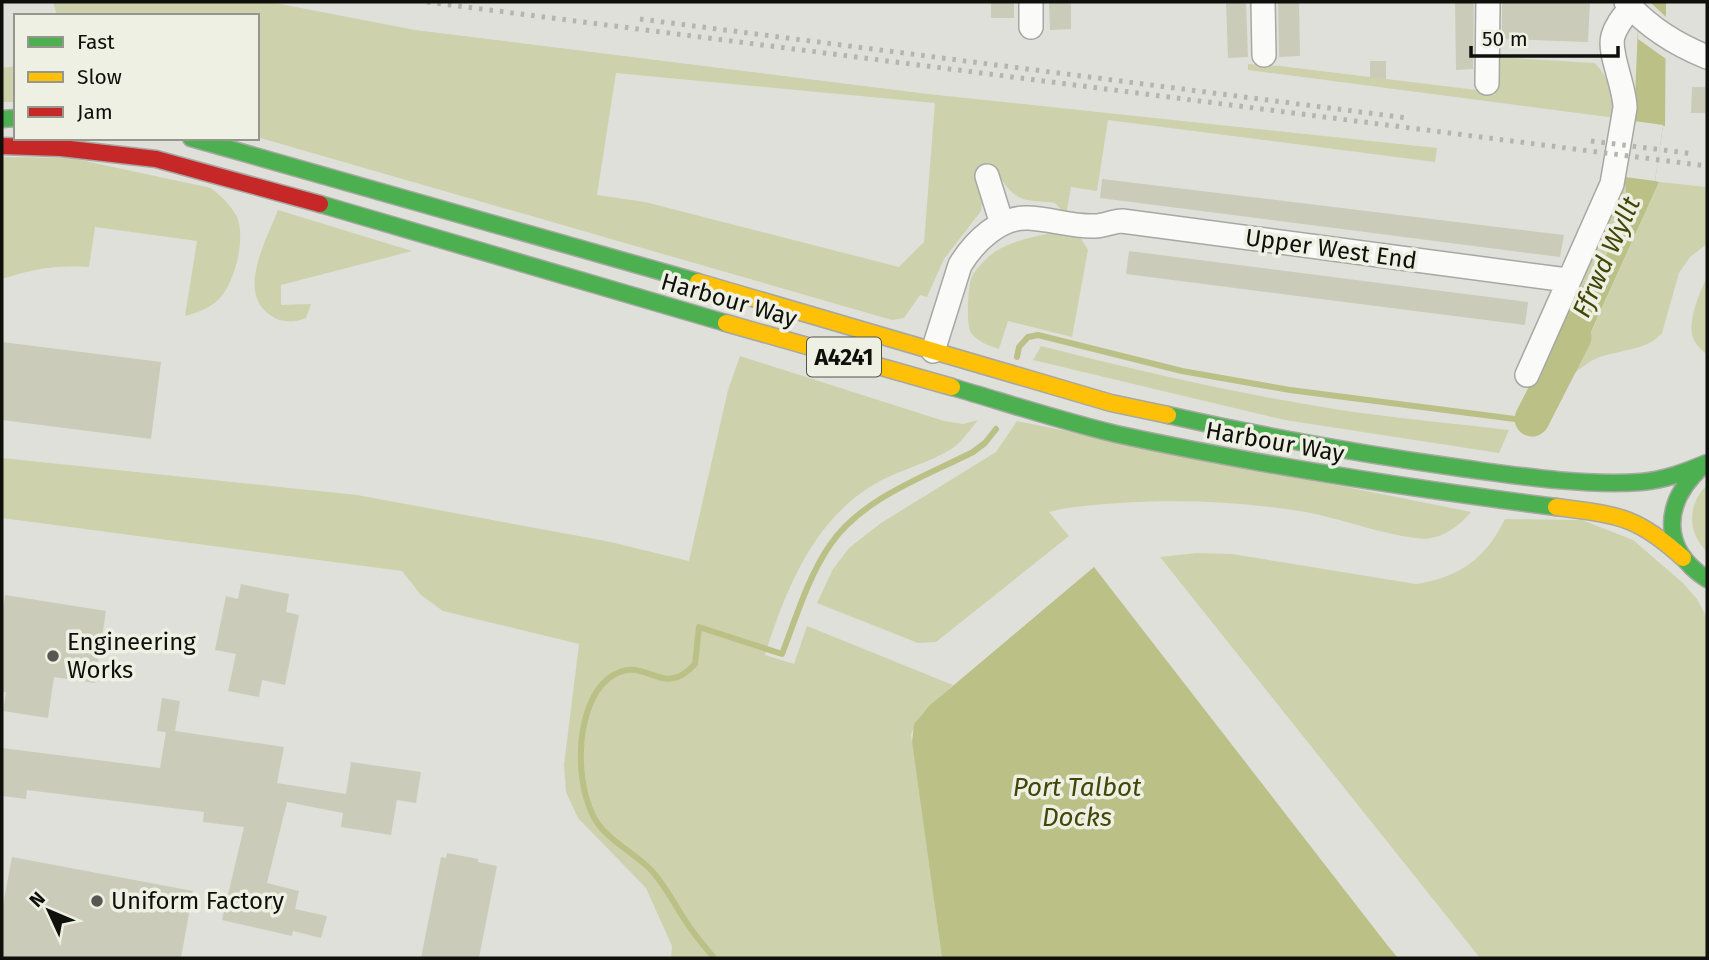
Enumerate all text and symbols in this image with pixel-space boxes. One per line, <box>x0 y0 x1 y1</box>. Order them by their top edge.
legend <box>14 14 259 140</box>
scale bar <box>1471 14 1618 58</box>
text: 50 m <box>1482 26 1528 52</box>
text: Fast <box>77 29 115 55</box>
text: Slow <box>77 64 122 90</box>
text: Jam <box>77 99 113 125</box>
water label: Ffrwd Wyllt <box>1566 191 1647 322</box>
street label: Upper West End <box>1243 223 1419 275</box>
street label: Harbour Way <box>658 267 800 333</box>
road number: A4241 <box>807 338 881 376</box>
street label: Harbour Way <box>1204 416 1347 468</box>
place label: Engineering Works <box>67 628 196 684</box>
marker: Engineering Works <box>45 648 61 664</box>
water label: Port Talbot Docks <box>1013 772 1142 833</box>
north arrow <box>14 876 84 946</box>
text: N <box>24 887 50 912</box>
place label: Uniform Factory <box>111 887 284 915</box>
marker: Uniform Factory <box>89 893 105 909</box>

